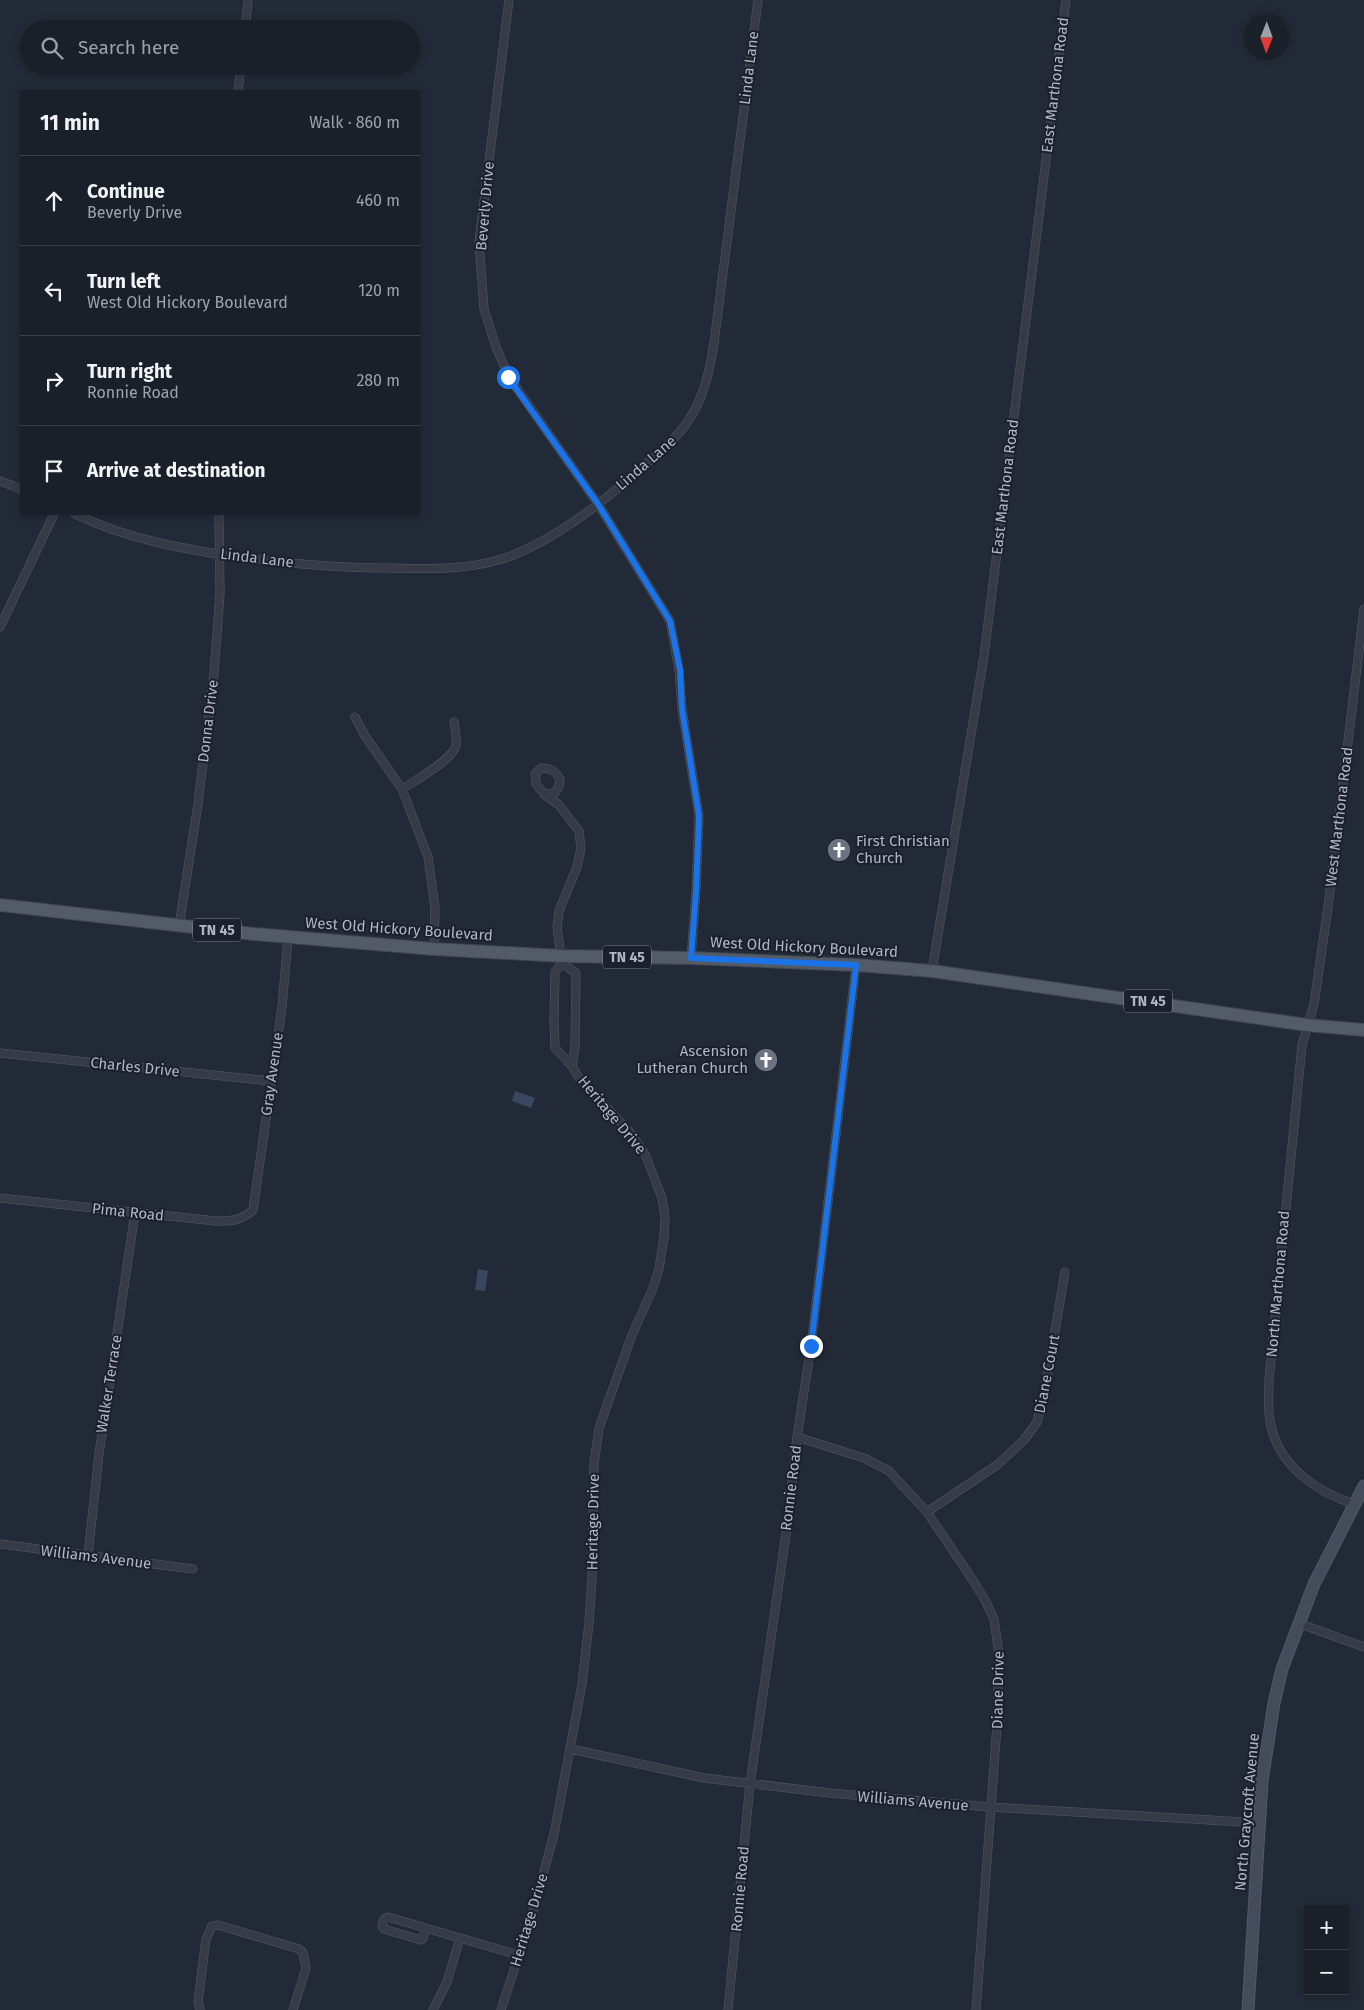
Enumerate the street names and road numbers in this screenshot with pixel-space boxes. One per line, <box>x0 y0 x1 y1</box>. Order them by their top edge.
street label: East Marthona Road <box>1038 16 1072 154</box>
street label: Linda Lane <box>736 30 762 106</box>
street label: Beverly Drive <box>472 161 498 251</box>
street label: East Marthona Road <box>988 418 1022 556</box>
street label: Linda Lane <box>612 432 680 494</box>
street label: Linda Lane <box>219 545 295 571</box>
street label: Donna Drive <box>194 679 222 763</box>
street label: West Marthona Road <box>1321 746 1357 888</box>
street label: West Old Hickory Boulevard <box>305 913 493 945</box>
road number: TN 45 <box>193 918 241 942</box>
street label: West Old Hickory Boulevard <box>710 933 898 961</box>
road number: TN 45 <box>603 946 651 969</box>
road number: TN 45 <box>1124 989 1172 1012</box>
street label: Gray Avenue <box>257 1031 287 1117</box>
street label: Charles Drive <box>89 1053 181 1081</box>
street label: Heritage Drive <box>574 1072 650 1158</box>
street label: Pima Road <box>91 1199 165 1225</box>
street label: North Marthona Road <box>1263 1210 1293 1358</box>
street label: Diane Court <box>1031 1333 1064 1415</box>
street label: Walker Terrace <box>92 1334 126 1434</box>
street label: Ronnie Road <box>777 1444 805 1532</box>
street label: Heritage Drive <box>583 1474 603 1570</box>
street label: Williams Avenue <box>40 1541 152 1573</box>
street label: Diane Drive <box>988 1651 1008 1729</box>
street label: North Graycroft Avenue <box>1231 1732 1263 1892</box>
street label: Williams Avenue <box>857 1787 969 1815</box>
street label: Ronnie Road <box>727 1845 753 1933</box>
street label: Heritage Drive <box>506 1871 552 1969</box>

